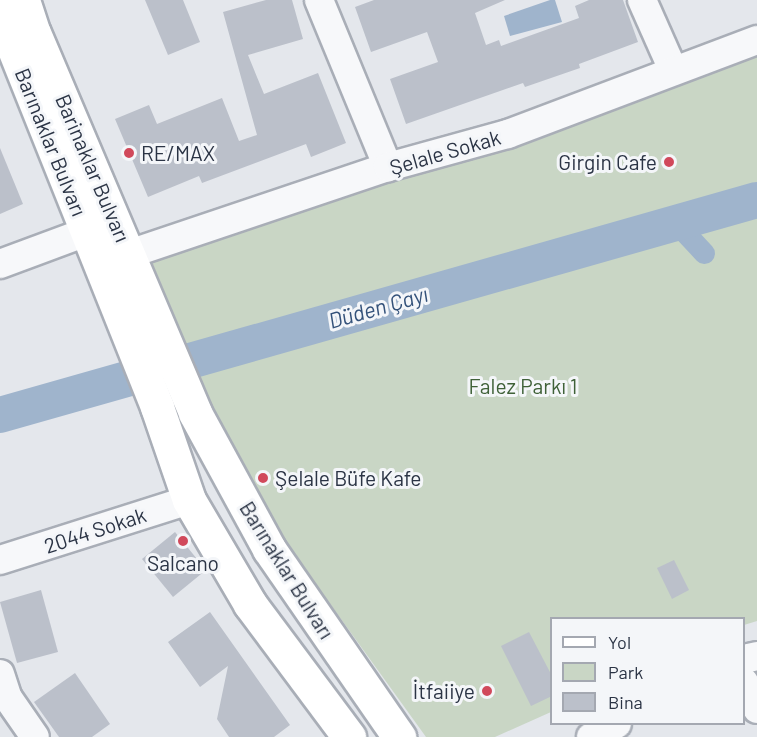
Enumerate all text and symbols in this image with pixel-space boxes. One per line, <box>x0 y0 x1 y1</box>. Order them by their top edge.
street label: Barınaklar Bulvarı <box>10 64 92 220</box>
street label: Barinaklar Bulvarı <box>50 90 136 246</box>
street label: Şelale Sokak <box>386 124 504 180</box>
place label: RE/MAX <box>141 140 215 166</box>
marker: RE/MAX <box>122 146 136 160</box>
place label: Girgin Cafe <box>558 149 657 175</box>
marker: Girgin Cafe <box>662 155 676 169</box>
water label: Düden Çayı <box>325 280 431 334</box>
park label: Falez Parkı 1 <box>469 373 577 399</box>
place label: Şelale Büfe Kafe <box>275 465 421 491</box>
marker: Şelale Büfe Kafe <box>256 471 270 485</box>
street label: Barınaklar Bulvarı <box>235 497 339 643</box>
street label: 2044 Sokak <box>41 502 149 558</box>
marker: Salcano <box>176 534 190 548</box>
place label: Salcano <box>147 550 219 576</box>
legend <box>550 617 745 725</box>
text: Yol <box>608 631 631 653</box>
text: Park <box>608 661 643 683</box>
place label: İtfaiiye <box>413 678 475 704</box>
marker: İtfaiiye <box>480 684 494 698</box>
text: Bina <box>608 691 643 713</box>

